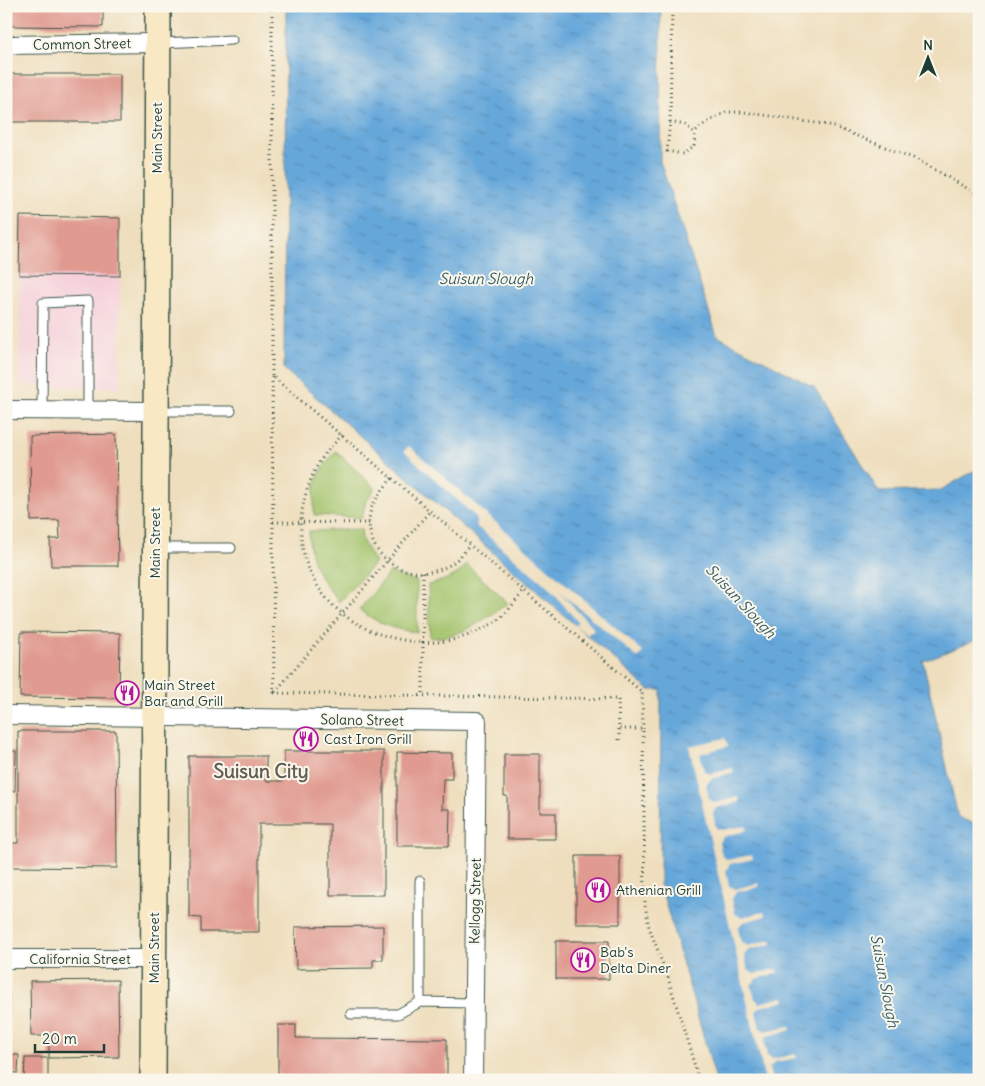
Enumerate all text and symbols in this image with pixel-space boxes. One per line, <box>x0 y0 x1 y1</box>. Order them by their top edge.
north arrow <box>902 32 952 82</box>
street label: Common Street <box>33 34 132 54</box>
text: N <box>923 36 933 54</box>
street label: Main Street <box>148 102 166 174</box>
water label: Suisun Slough <box>439 269 533 288</box>
street label: Main Street <box>146 507 164 579</box>
water label: Suisun Slough <box>702 560 780 642</box>
place label: Main Street Bar and Grill <box>144 676 223 710</box>
restaurant icon: Main Street Bar and Grill <box>114 680 140 706</box>
street label: Solano Street <box>320 710 404 730</box>
restaurant icon: Cast Iron Grill <box>293 726 319 752</box>
place label: Cast Iron Grill <box>324 730 412 748</box>
district label: Suisun City <box>213 759 309 783</box>
street label: Kellogg Street <box>465 857 485 944</box>
restaurant icon: Athenian Grill <box>585 877 611 903</box>
place label: Athenian Grill <box>616 881 701 899</box>
street label: Main Street <box>145 912 163 984</box>
water label: Suisun Slough <box>867 933 903 1029</box>
place label: Bab's Delta Diner <box>600 943 671 977</box>
restaurant icon: Bab's Delta Diner <box>570 947 596 973</box>
street label: California Street <box>29 950 131 968</box>
scale bar <box>35 1021 104 1053</box>
text: 20 m <box>42 1029 77 1048</box>

